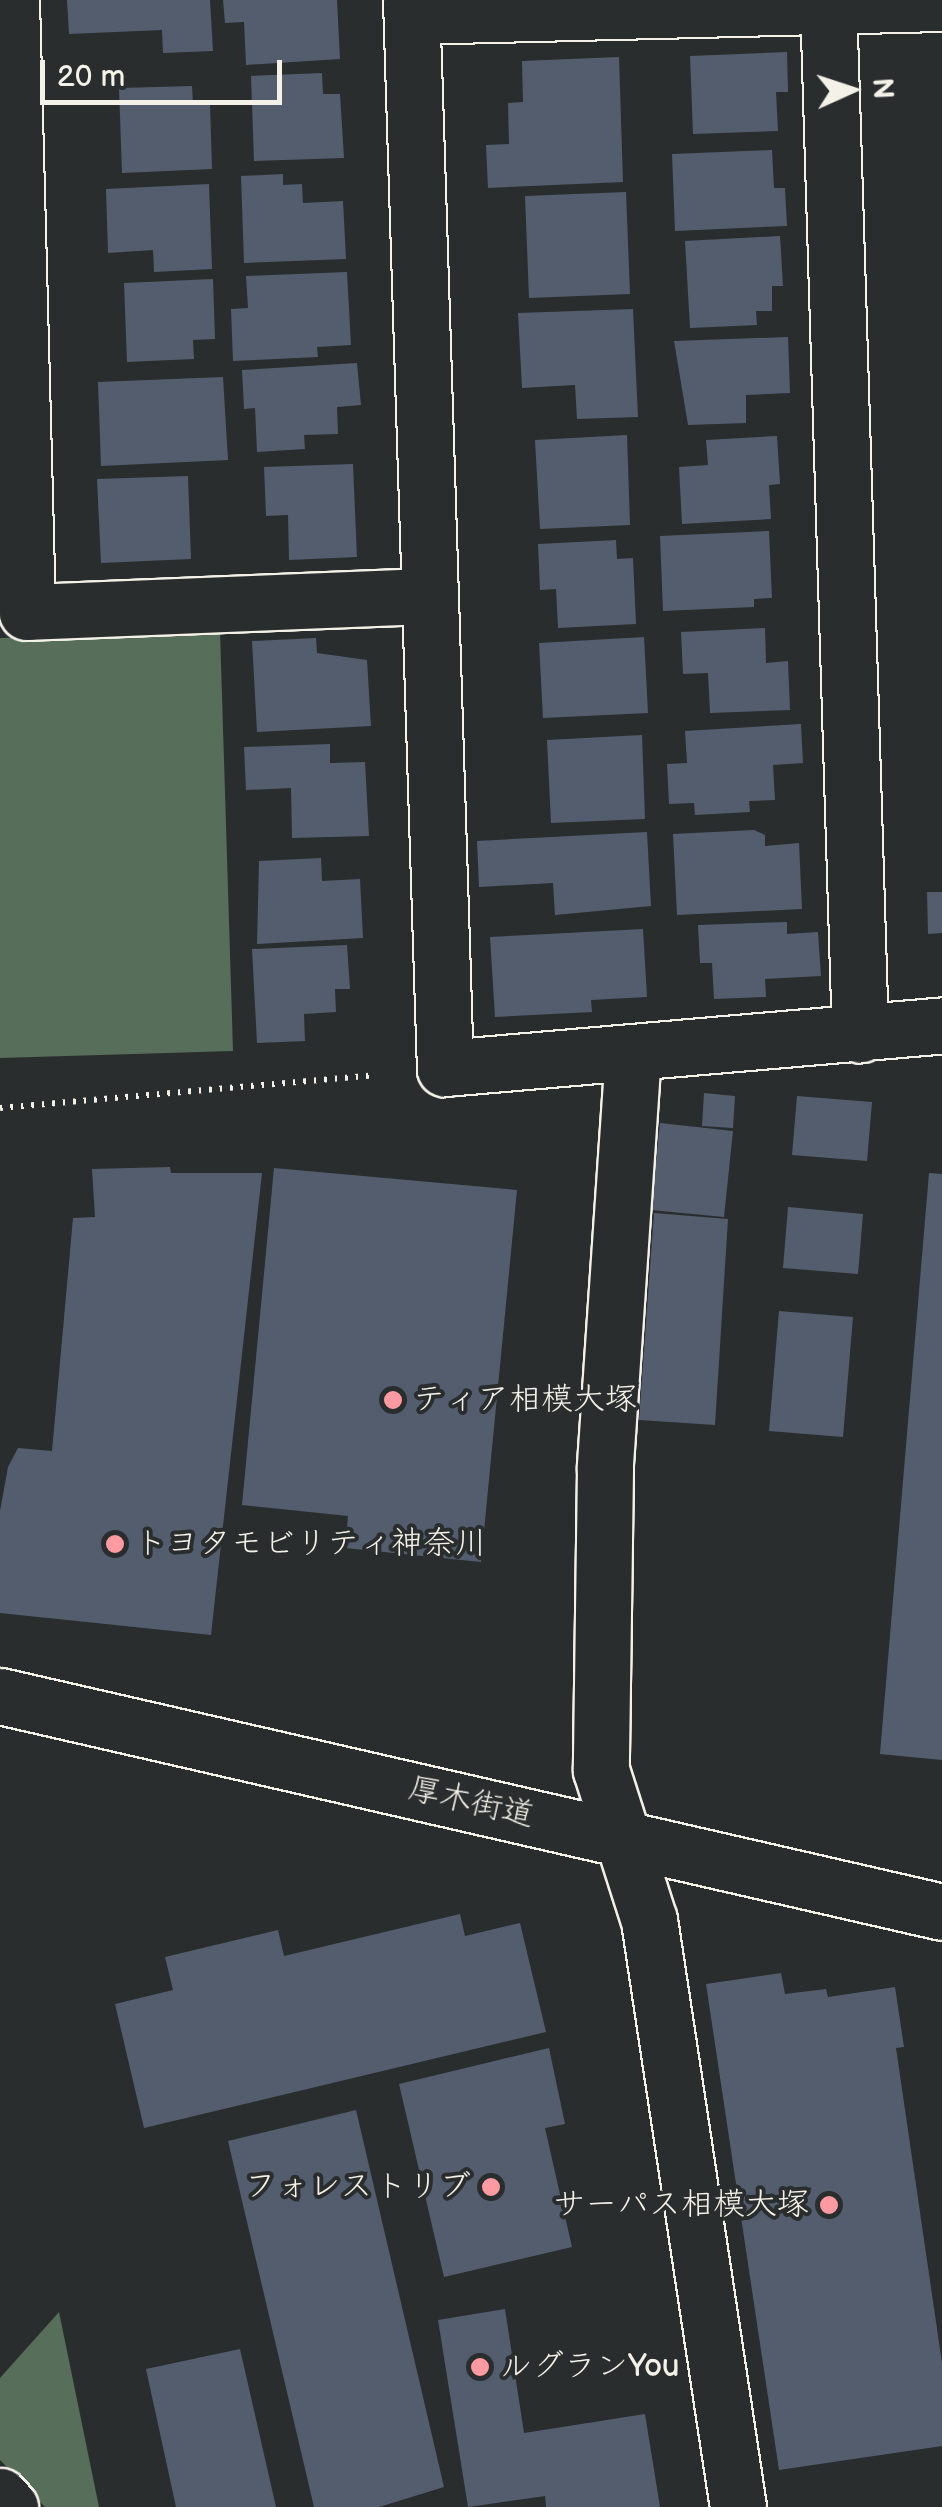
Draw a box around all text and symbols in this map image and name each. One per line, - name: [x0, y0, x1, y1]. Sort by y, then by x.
- scale bar: [45, 40, 288, 102]
- north arrow: [802, 40, 902, 140]
- text: 20 m: [57, 59, 125, 95]
- text: N: [865, 77, 899, 100]
- place label: ティア相模大塚: [413, 1381, 637, 1419]
- marker: ティア相模大塚: [382, 1389, 404, 1411]
- place label: トヨタモビリティ神奈川: [135, 1525, 487, 1563]
- marker: トヨタモビリティ神奈川: [104, 1533, 126, 1555]
- street label: 厚木街道: [404, 1770, 538, 1836]
- place label: フォレストリブ: [247, 2168, 471, 2206]
- marker: フォレストリブ: [480, 2176, 502, 2198]
- place label: サーパス相模大塚: [553, 2186, 809, 2224]
- marker: サーパス相模大塚: [818, 2194, 840, 2216]
- place label: ルグランYou: [500, 2348, 680, 2386]
- marker: ルグランYou: [469, 2356, 491, 2378]

